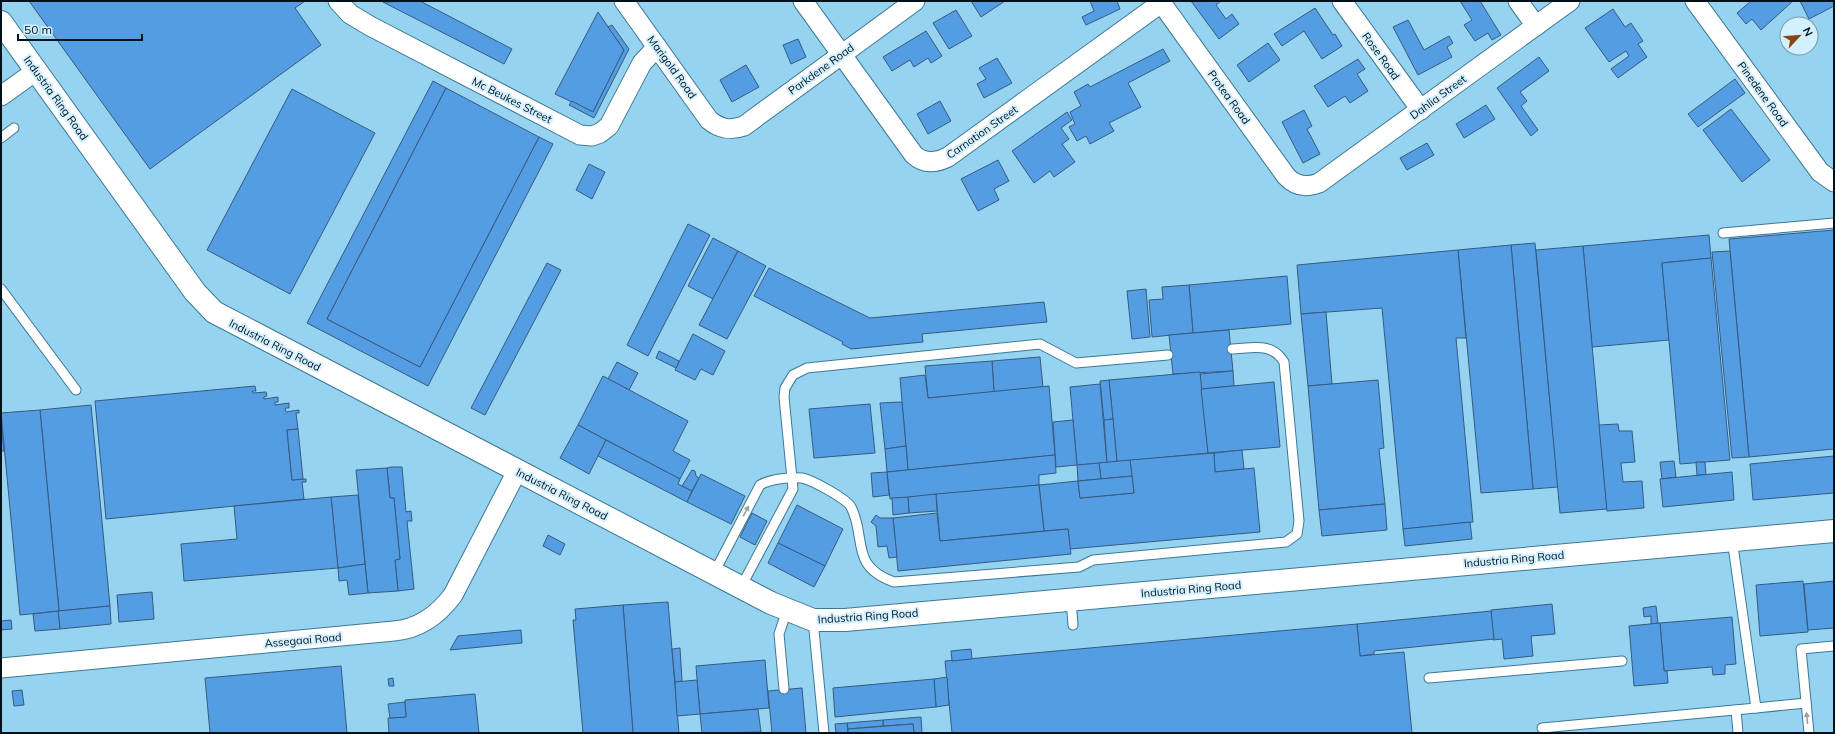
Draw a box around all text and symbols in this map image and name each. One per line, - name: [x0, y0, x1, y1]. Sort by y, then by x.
- scale bar: [18, 16, 142, 42]
- north arrow: [1779, 16, 1819, 56]
- text: 50 m: [24, 22, 52, 37]
- text: N: [1800, 25, 1816, 38]
- street label: Rose Road: [1359, 30, 1403, 82]
- street label: Marigold Road: [644, 33, 700, 101]
- street label: Parkdene Road: [785, 40, 857, 98]
- street label: Industria Ring Road: [21, 53, 91, 143]
- street label: Pinedene Road: [1735, 59, 1791, 129]
- street label: Protea Road: [1205, 67, 1253, 127]
- street label: Dahlia Street: [1407, 72, 1469, 122]
- street label: Mc Beukes Street: [470, 74, 554, 126]
- street label: Carnation Street: [944, 102, 1020, 162]
- street label: Industria Ring Road: [227, 316, 323, 374]
- street label: Industria Ring Road: [514, 465, 610, 523]
- one-way arrow: [743, 505, 750, 517]
- street label: Industria Ring Road: [1463, 548, 1565, 570]
- street label: Industria Ring Road: [1140, 578, 1242, 600]
- street label: Industria Ring Road: [817, 606, 919, 626]
- street label: Assegaai Road: [264, 630, 342, 650]
- one-way arrow: [1804, 712, 1811, 724]

